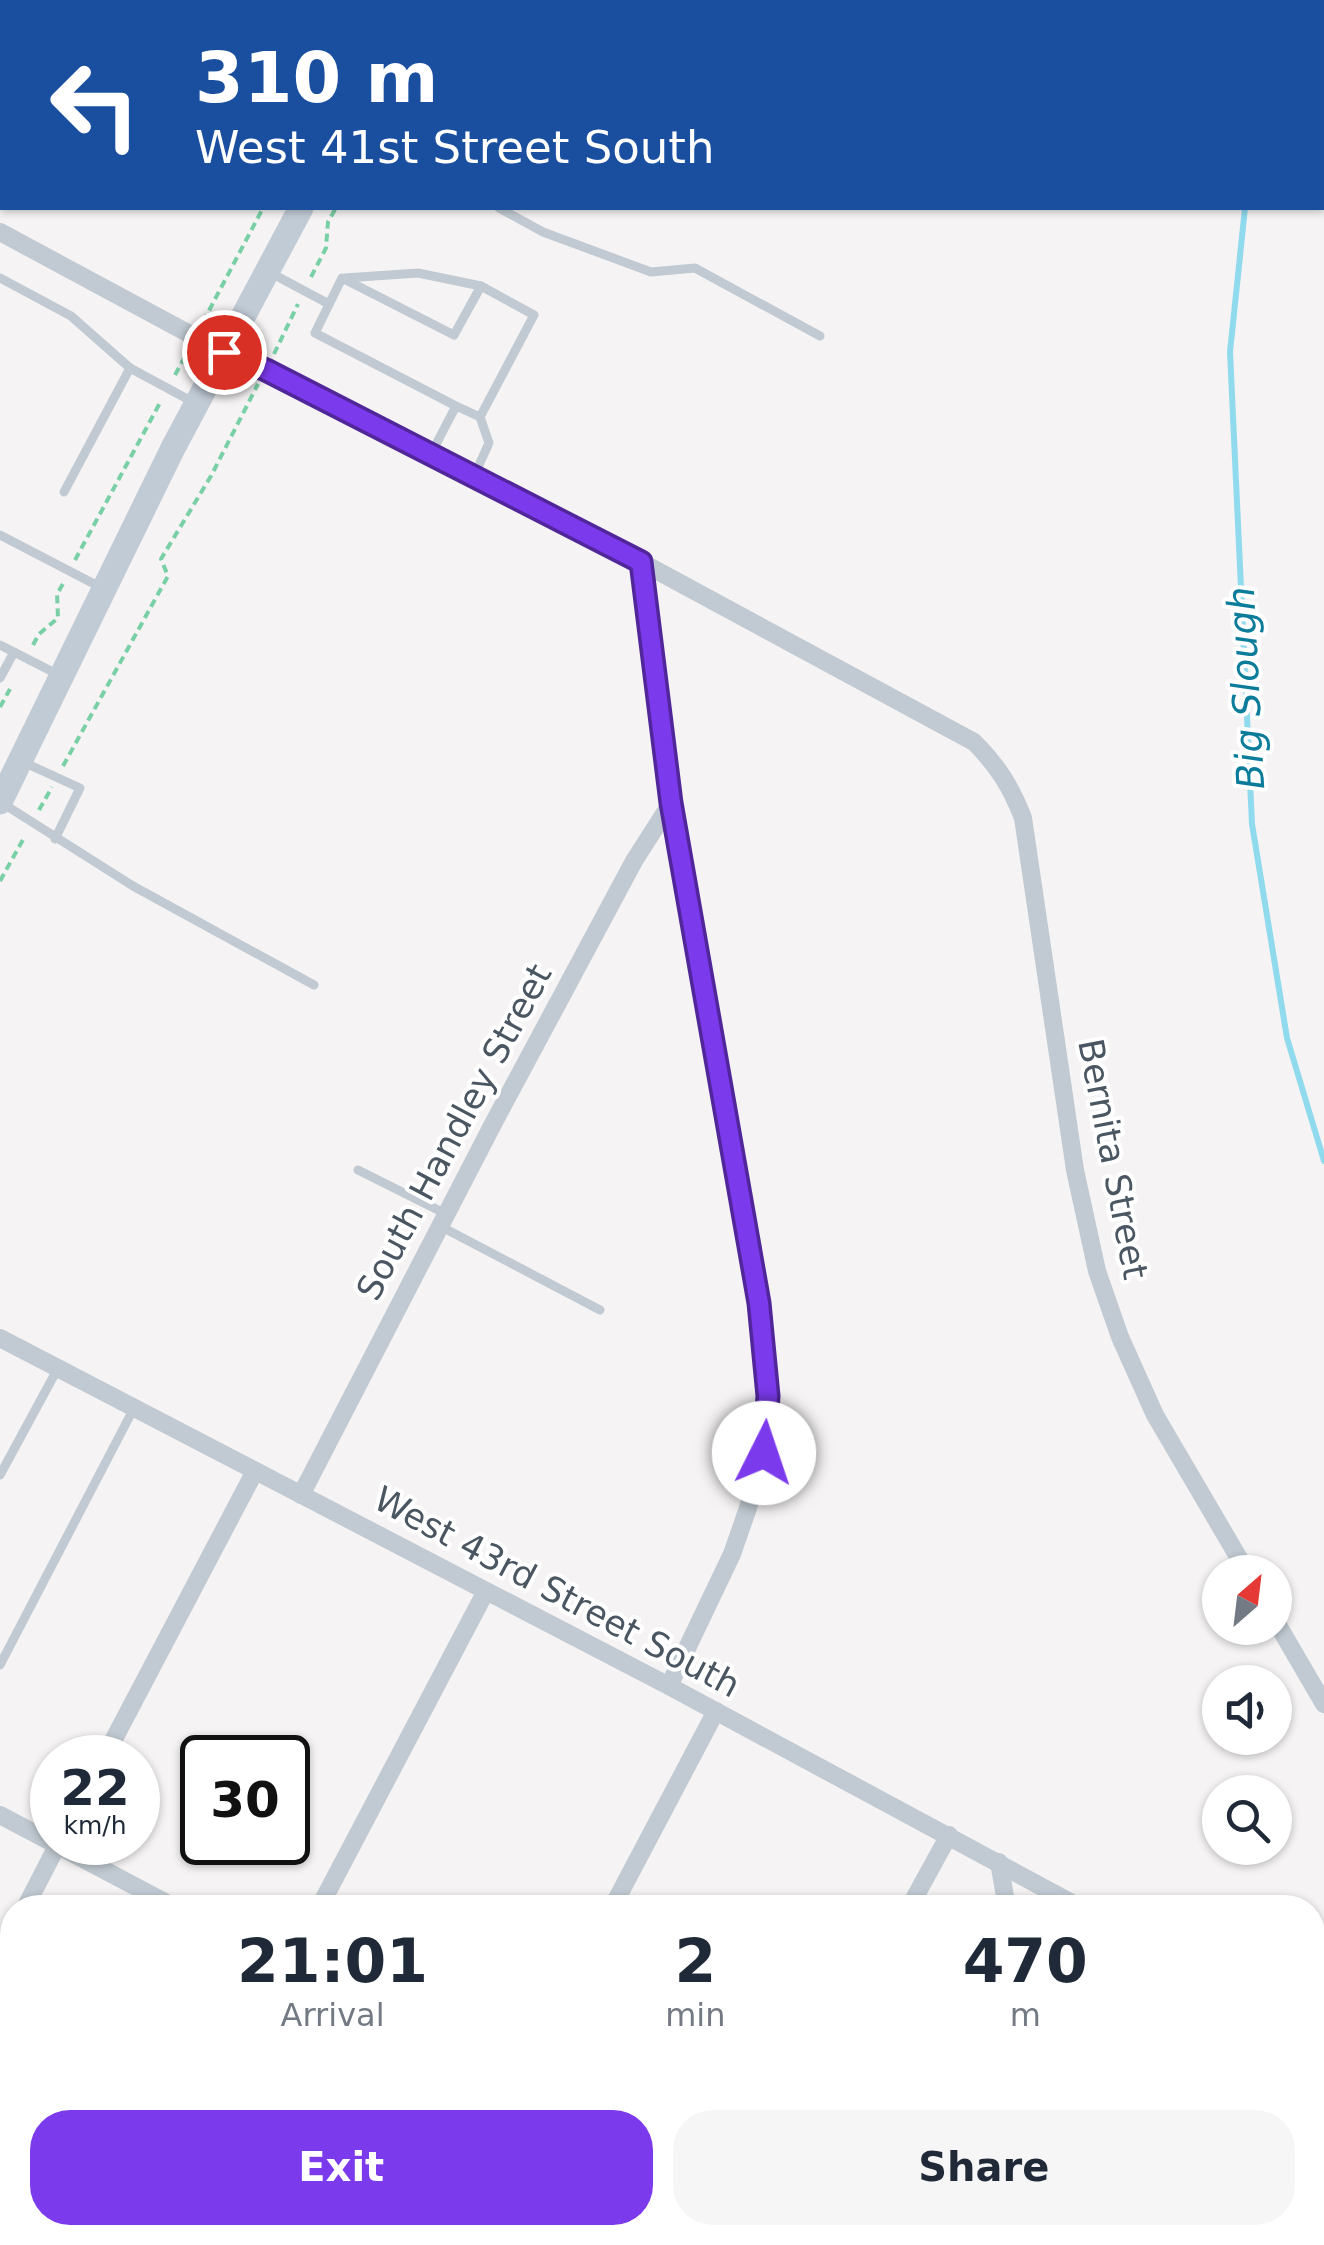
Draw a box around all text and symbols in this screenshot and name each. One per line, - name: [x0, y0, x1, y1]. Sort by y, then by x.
- text: 310 m: [195, 37, 438, 119]
- icon: left: [30, 40, 160, 170]
- text: West 41st Street South: [195, 121, 714, 174]
- pin: [182, 310, 267, 395]
- icon: arrive: [197, 325, 252, 380]
- water label: Big Slough: [1219, 585, 1273, 791]
- street label: South Handley Street: [348, 957, 560, 1307]
- street label: Bernita Street: [1070, 1035, 1156, 1283]
- position arrow: [712, 1401, 816, 1505]
- street label: West 43rd Street South: [367, 1479, 747, 1705]
- north arrow: [1202, 1555, 1292, 1645]
- map controls: [1202, 1555, 1292, 1865]
- button: sound: [1202, 1665, 1292, 1755]
- speed limit sign: 30: [180, 1735, 310, 1865]
- text: 22: [60, 1759, 130, 1817]
- button: search: [1202, 1775, 1292, 1865]
- text: km/h: [63, 1811, 127, 1840]
- text: 21:01: [237, 1926, 428, 1996]
- text: 2: [674, 1926, 716, 1996]
- text: 470: [963, 1926, 1088, 1996]
- text: Arrival: [281, 1996, 385, 2034]
- text: min: [665, 1996, 726, 2034]
- text: m: [1010, 1996, 1041, 2034]
- button: Exit: [30, 2110, 653, 2225]
- button: Share: [673, 2110, 1295, 2225]

